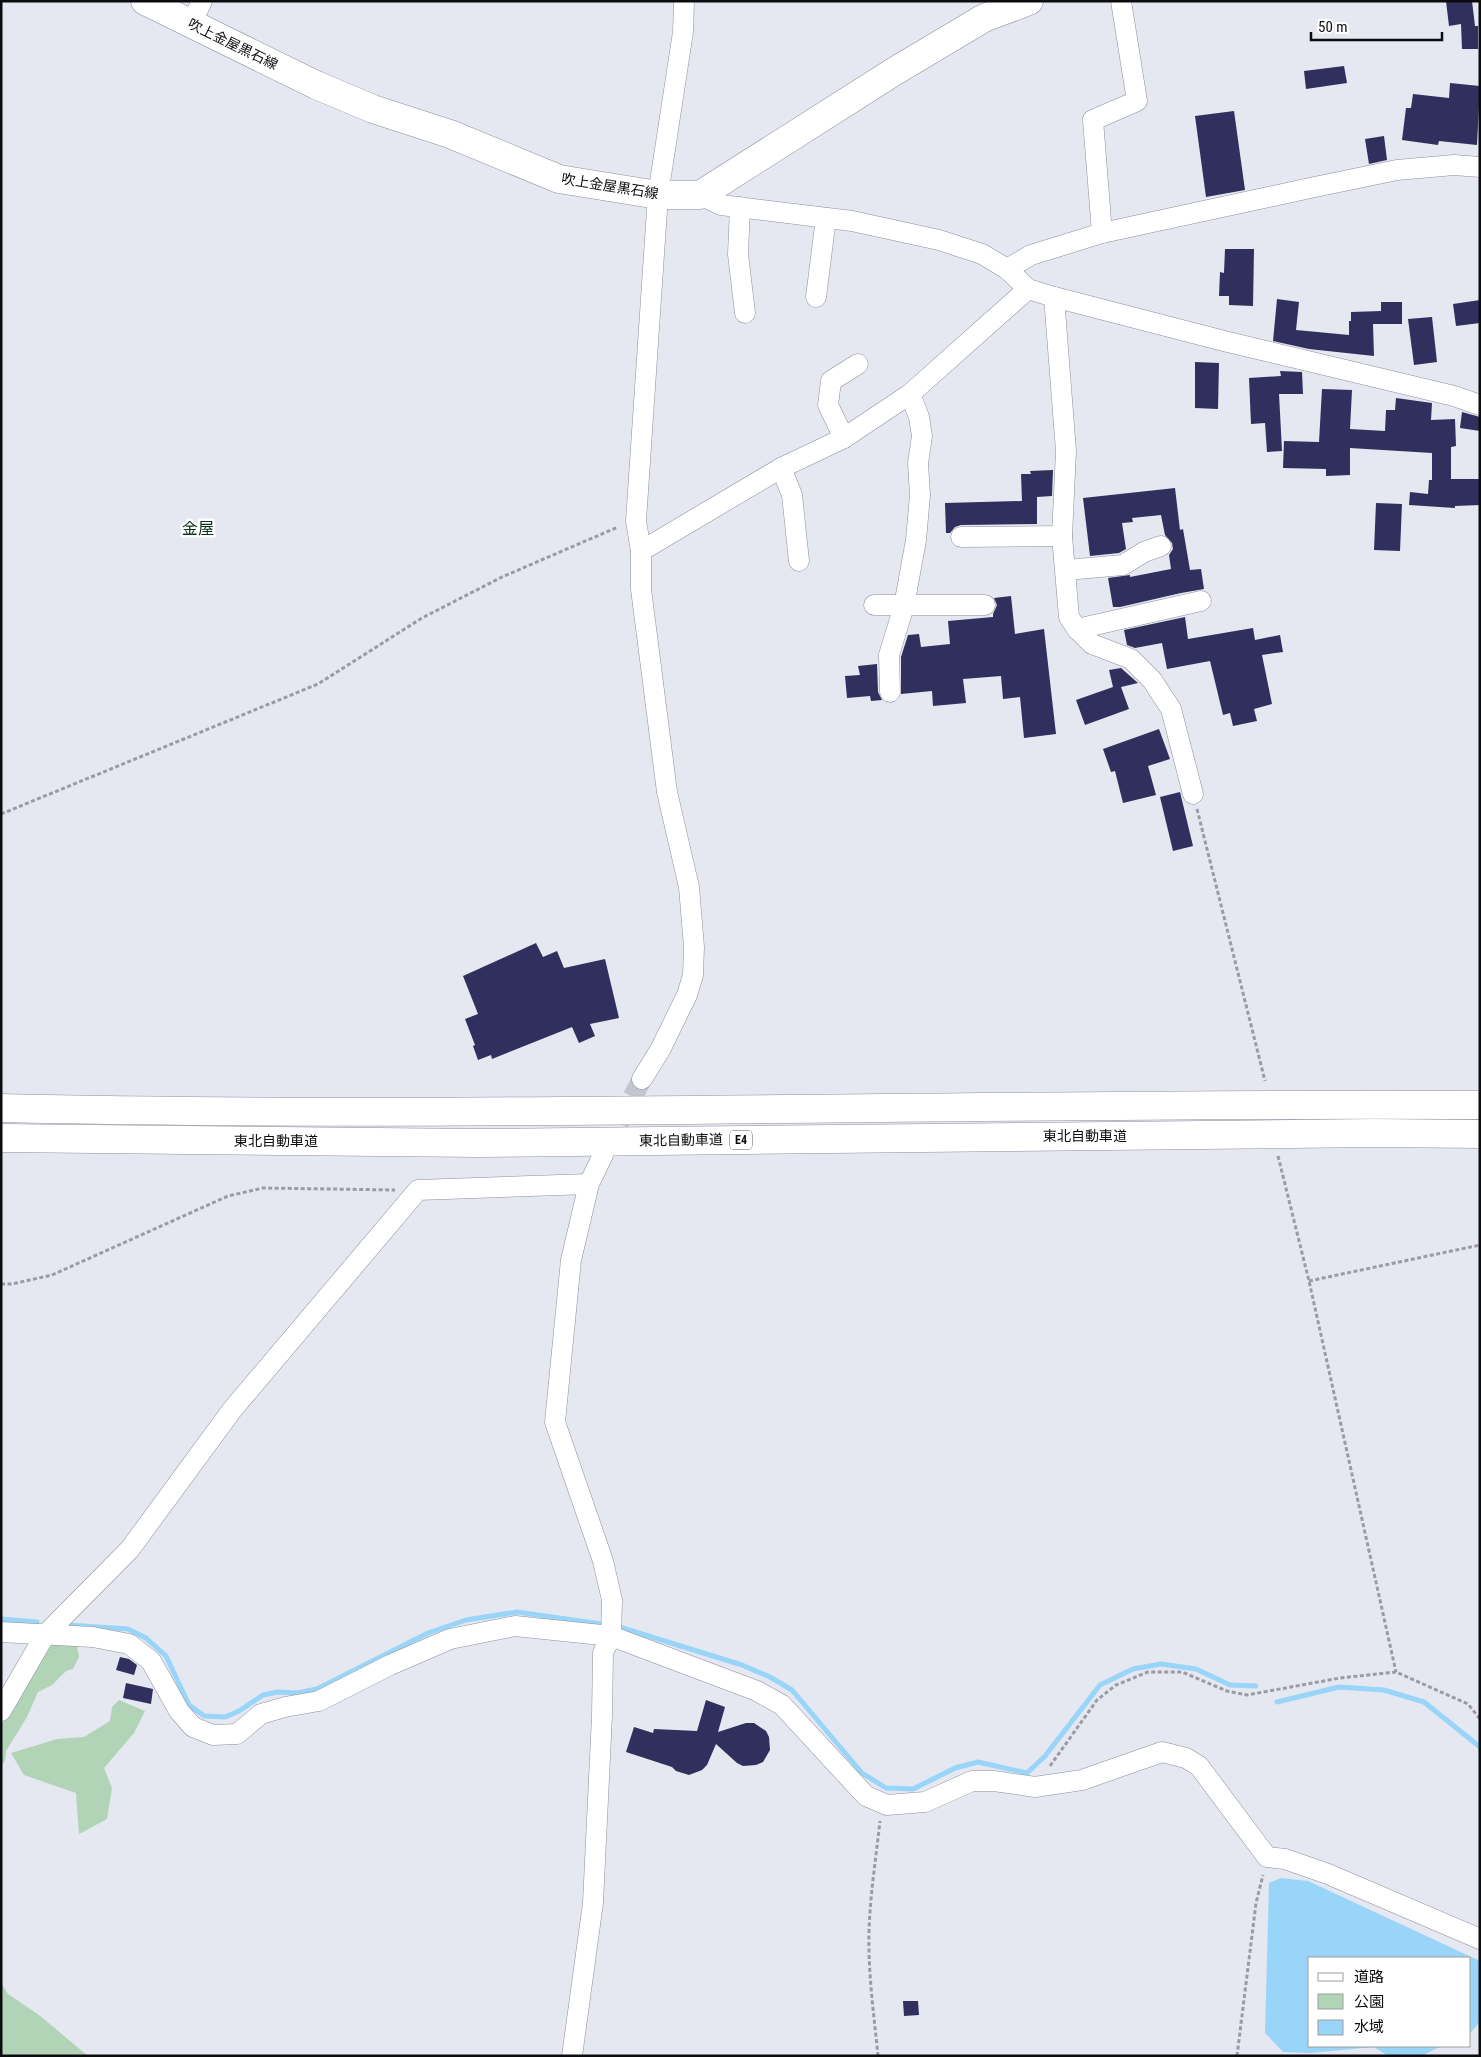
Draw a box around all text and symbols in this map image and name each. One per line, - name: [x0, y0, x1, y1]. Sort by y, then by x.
- scale bar: [1311, 10, 1442, 42]
- street label: 吹上金屋黒石線: [185, 15, 281, 73]
- text: 50 m: [1318, 18, 1348, 36]
- street label: 吹上金屋黒石線: [560, 170, 660, 202]
- district label: 金屋: [182, 519, 214, 538]
- street label: 東北自動車道: [1043, 1128, 1127, 1144]
- road number: E4: [730, 1130, 752, 1150]
- street label: 東北自動車道: [639, 1131, 723, 1149]
- street label: 東北自動車道: [234, 1133, 318, 1149]
- legend: [1308, 1957, 1471, 2047]
- text: 道路: [1354, 1968, 1384, 1986]
- text: 公園: [1354, 1993, 1384, 2011]
- text: 水域: [1354, 2018, 1384, 2036]

